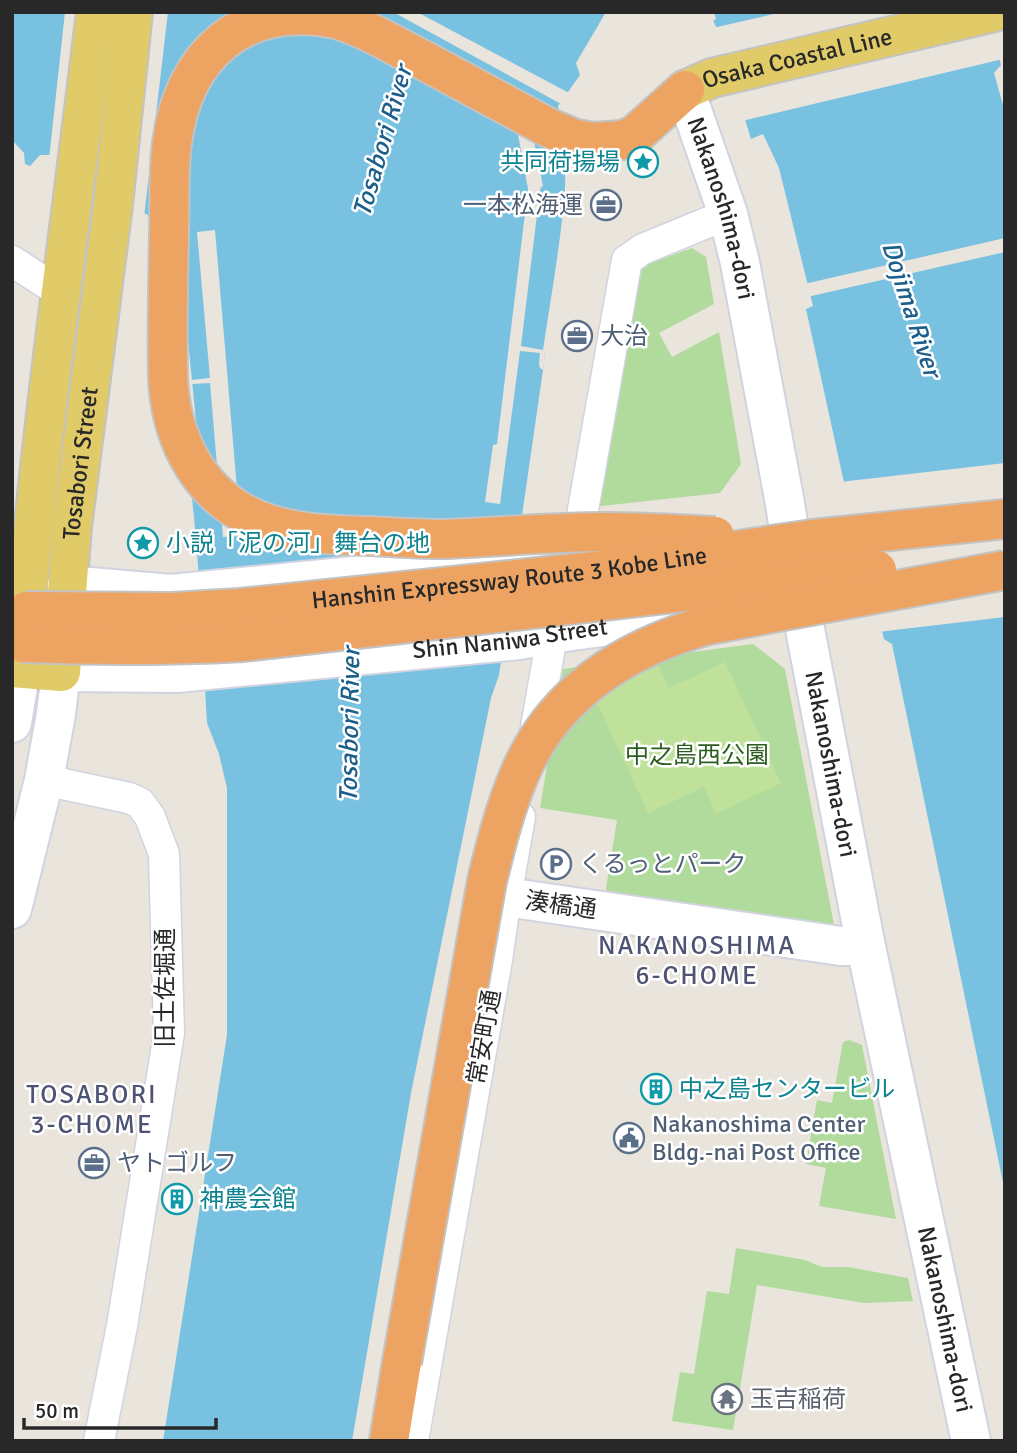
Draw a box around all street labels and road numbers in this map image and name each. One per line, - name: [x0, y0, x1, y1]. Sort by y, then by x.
- street label: Osaka Coastal Line: [697, 21, 895, 96]
- street label: Nakanoshima-dori: [680, 113, 762, 302]
- street label: Tosabori Street: [56, 385, 105, 541]
- street label: Hanshin Expressway Route 3 Kobe Line: [310, 540, 709, 615]
- street label: Shin Naniwa Street: [411, 611, 609, 665]
- street label: Nakanoshima-dori: [798, 668, 863, 860]
- street label: 湊橋通: [523, 885, 599, 925]
- street label: 旧土佐堀通: [150, 928, 180, 1048]
- street label: 常安町通: [461, 987, 507, 1087]
- street label: Nakanoshima-dori: [911, 1224, 979, 1415]

